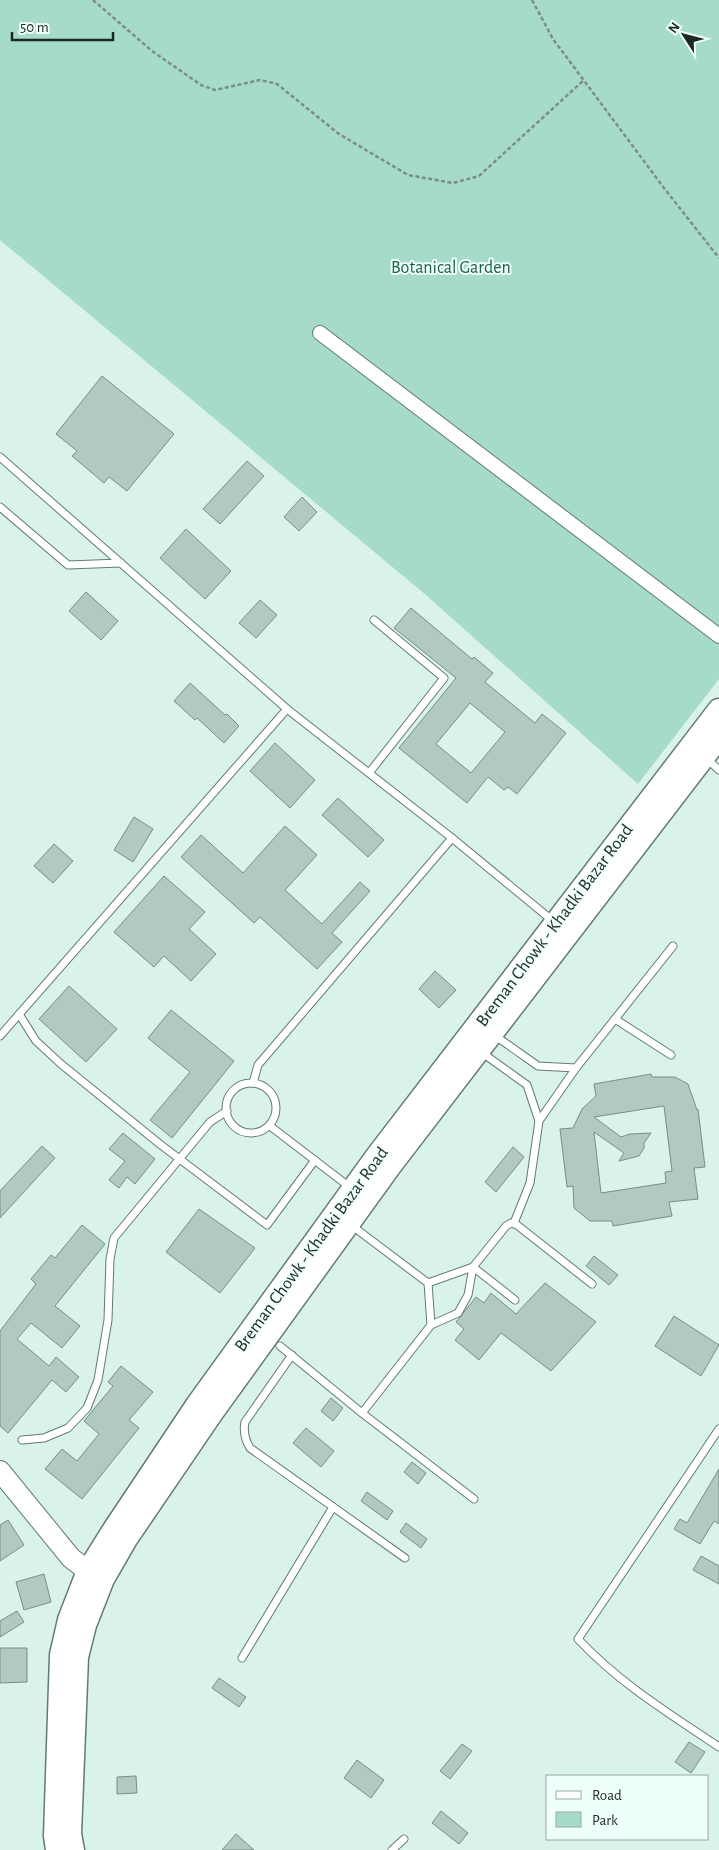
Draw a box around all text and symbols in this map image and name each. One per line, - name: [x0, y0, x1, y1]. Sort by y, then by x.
- scale bar: [12, 10, 114, 42]
- north arrow: [659, 10, 709, 60]
- text: 50 m: [20, 20, 49, 35]
- text: N: [666, 20, 683, 36]
- park label: Botanical Garden: [391, 259, 511, 277]
- street label: Breman Chowk - Khadki Bazar Road: [473, 821, 637, 1030]
- street label: Breman Chowk - Khadki Bazar Road: [232, 1144, 392, 1355]
- legend: [546, 1775, 709, 1840]
- text: Road: [592, 1788, 622, 1803]
- text: Park: [592, 1813, 618, 1828]

